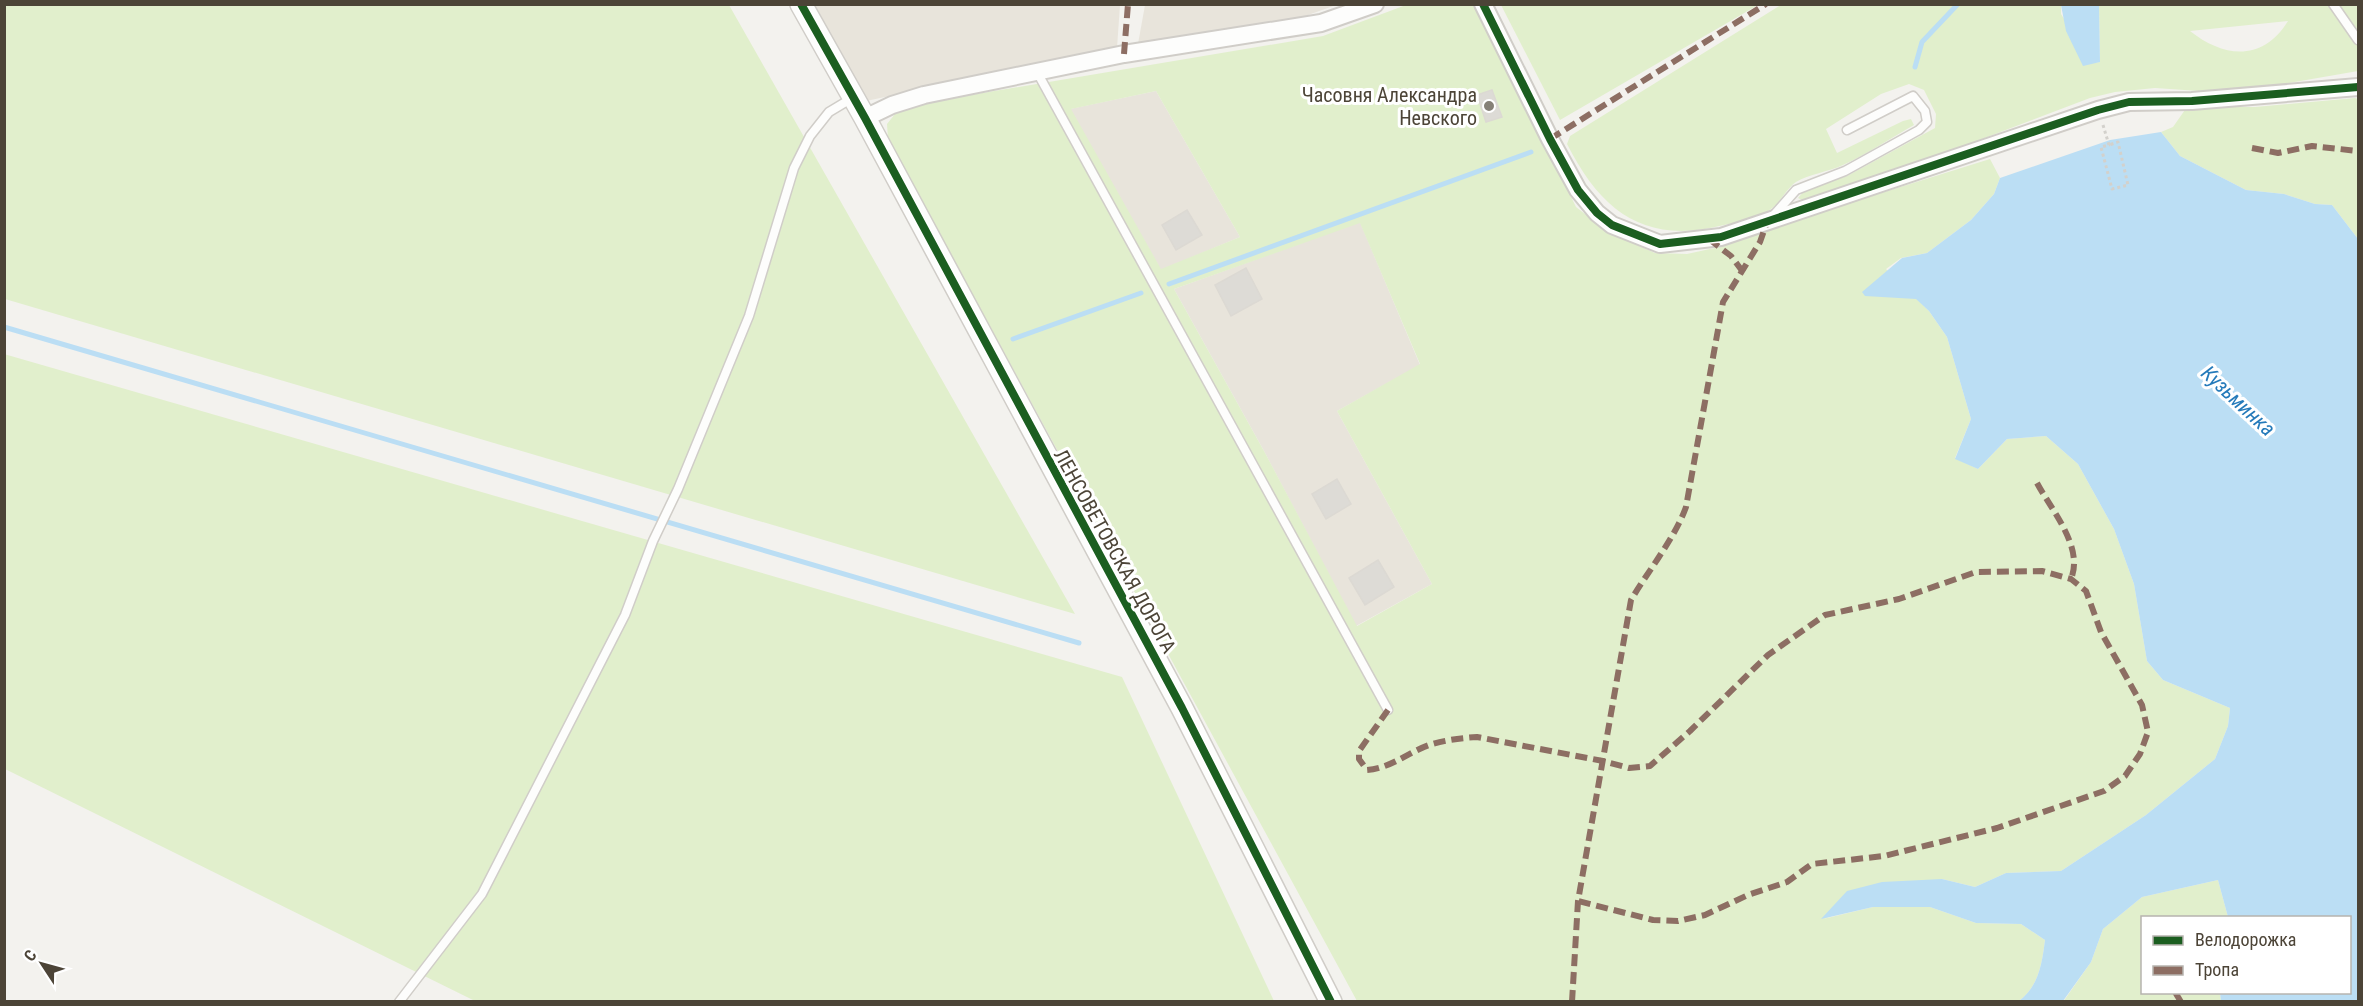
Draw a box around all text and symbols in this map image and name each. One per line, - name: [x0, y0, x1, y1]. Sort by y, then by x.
- place label: Часовня Александра Невского: [1302, 83, 1477, 130]
- marker: Часовня Александра Невского: [1482, 99, 1496, 113]
- water label: Кузьминка: [2196, 361, 2280, 441]
- street label: ЛЕНСОВЕТОВСКАЯ ДОРОГА: [1049, 445, 1181, 658]
- legend: [2141, 916, 2351, 994]
- text: Велодорожка: [2195, 929, 2296, 950]
- north arrow: [12, 934, 72, 994]
- text: С: [20, 946, 41, 965]
- text: Тропа: [2195, 959, 2239, 980]

